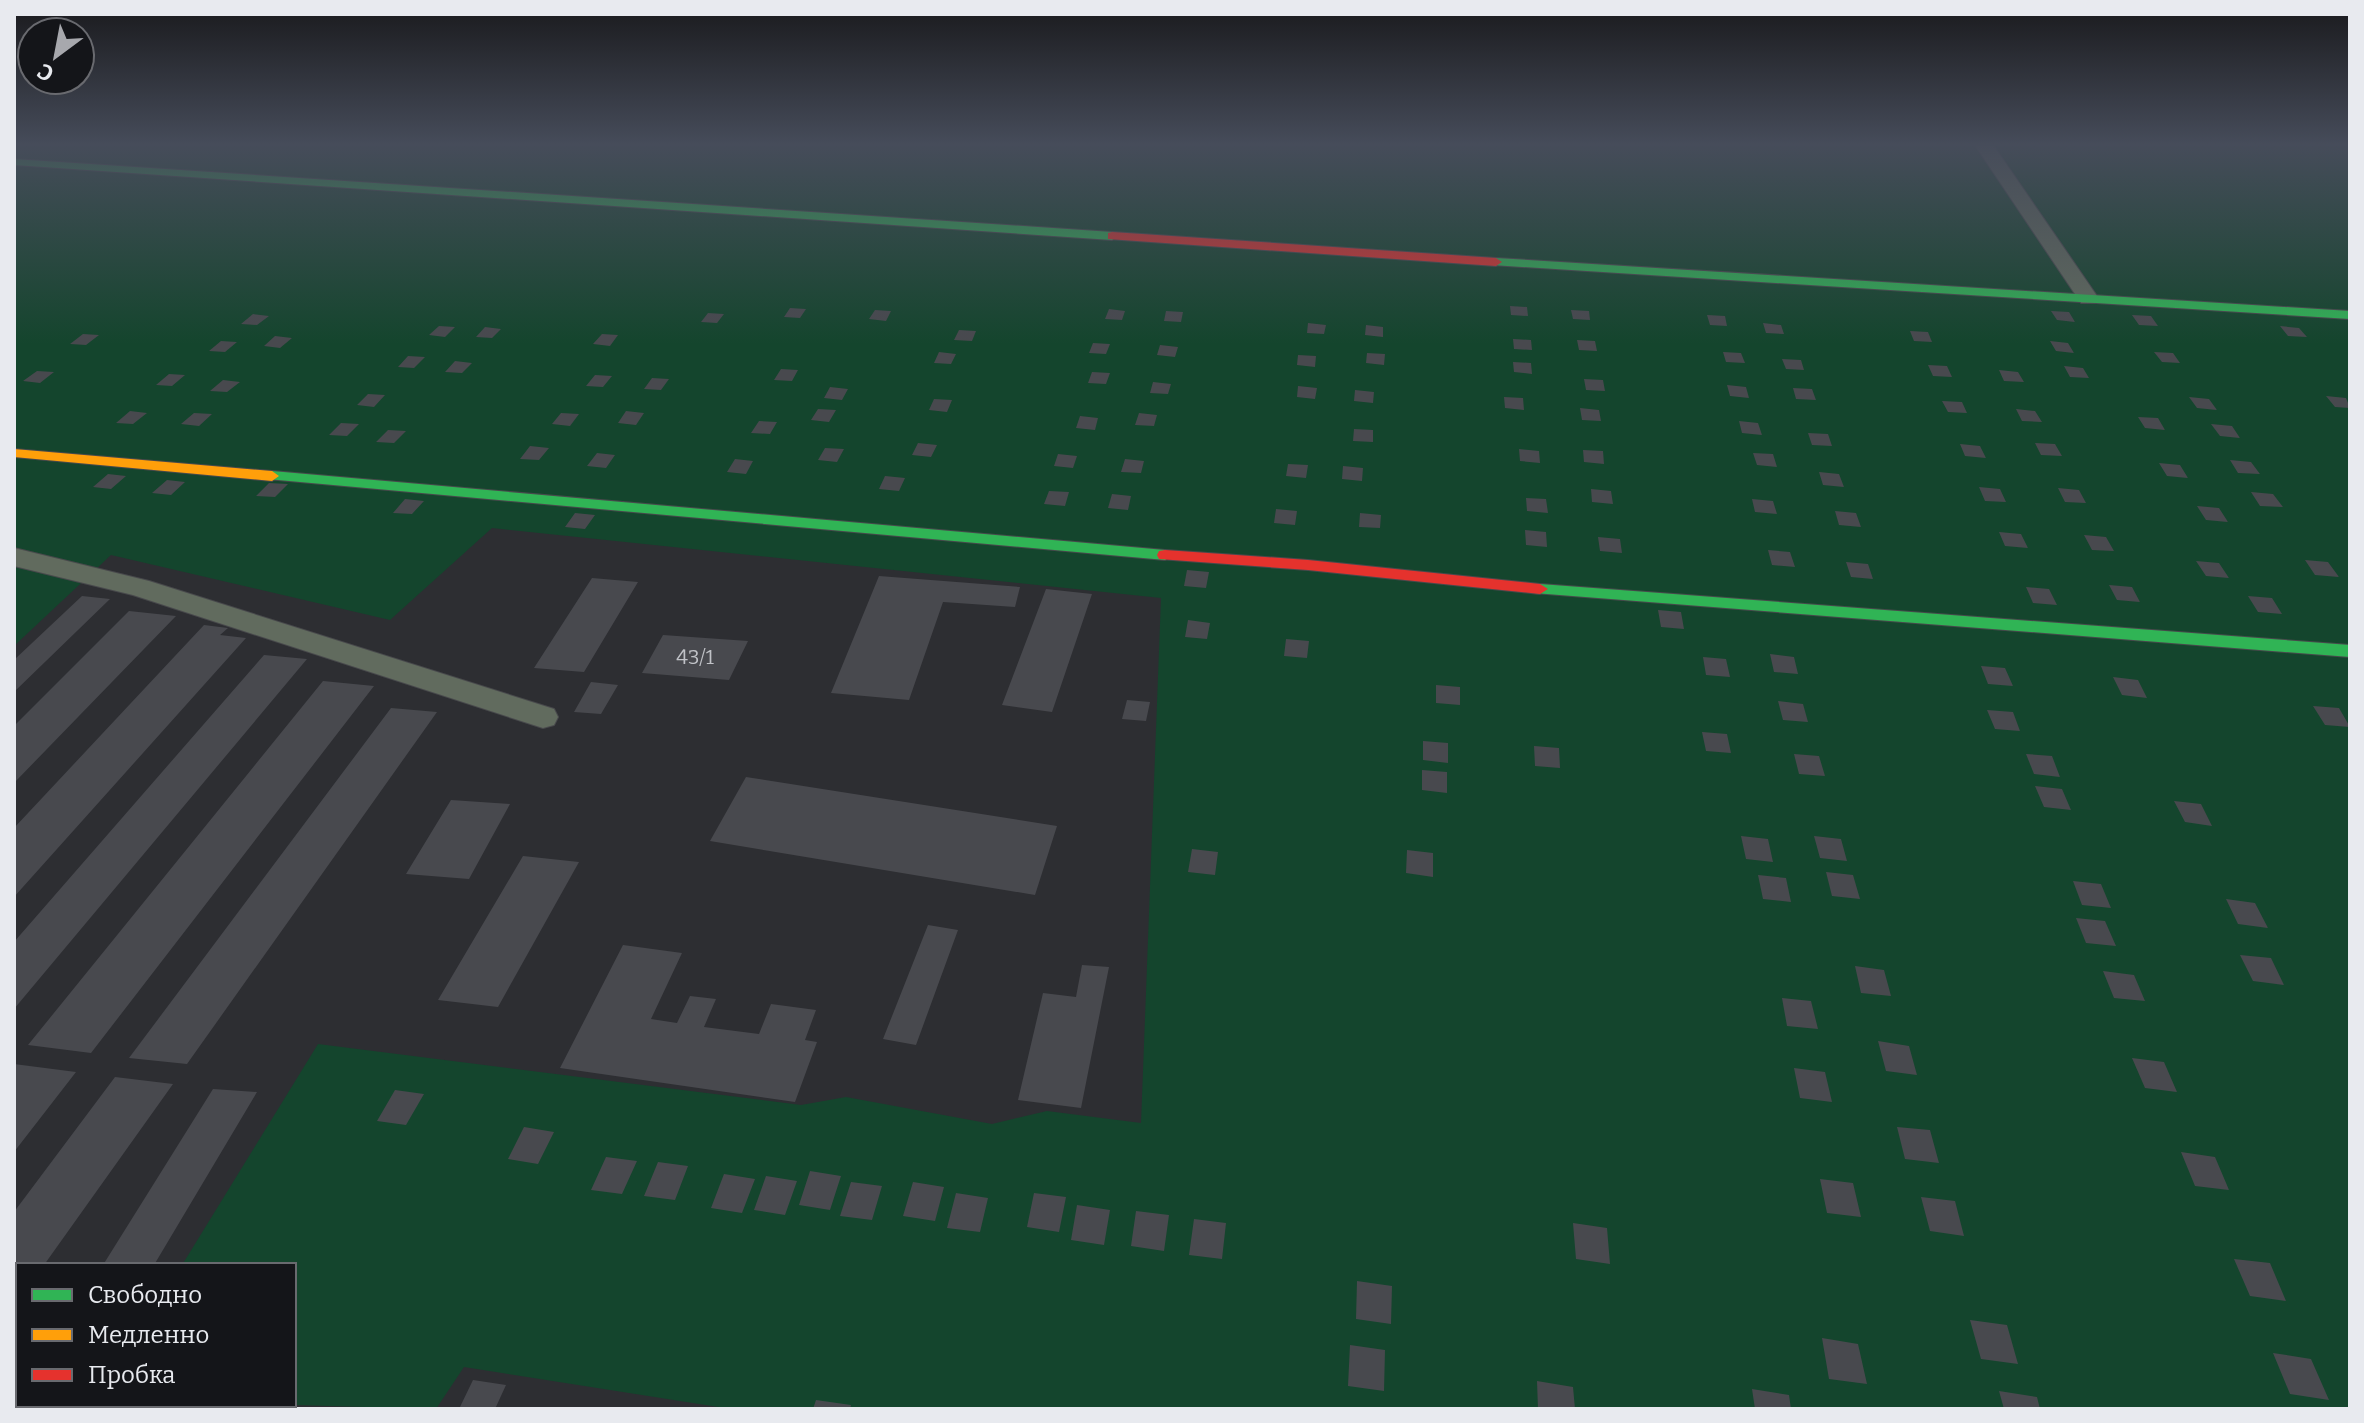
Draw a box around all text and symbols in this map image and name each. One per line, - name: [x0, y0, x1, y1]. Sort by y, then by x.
- north arrow: [16, 16, 96, 96]
- text: С: [33, 57, 59, 88]
- house number: 43/1: [676, 645, 714, 669]
- legend: [16, 1263, 296, 1407]
- text: Свободно: [88, 1281, 202, 1309]
- text: Медленно: [88, 1321, 209, 1349]
- text: Пробка: [88, 1361, 175, 1389]

